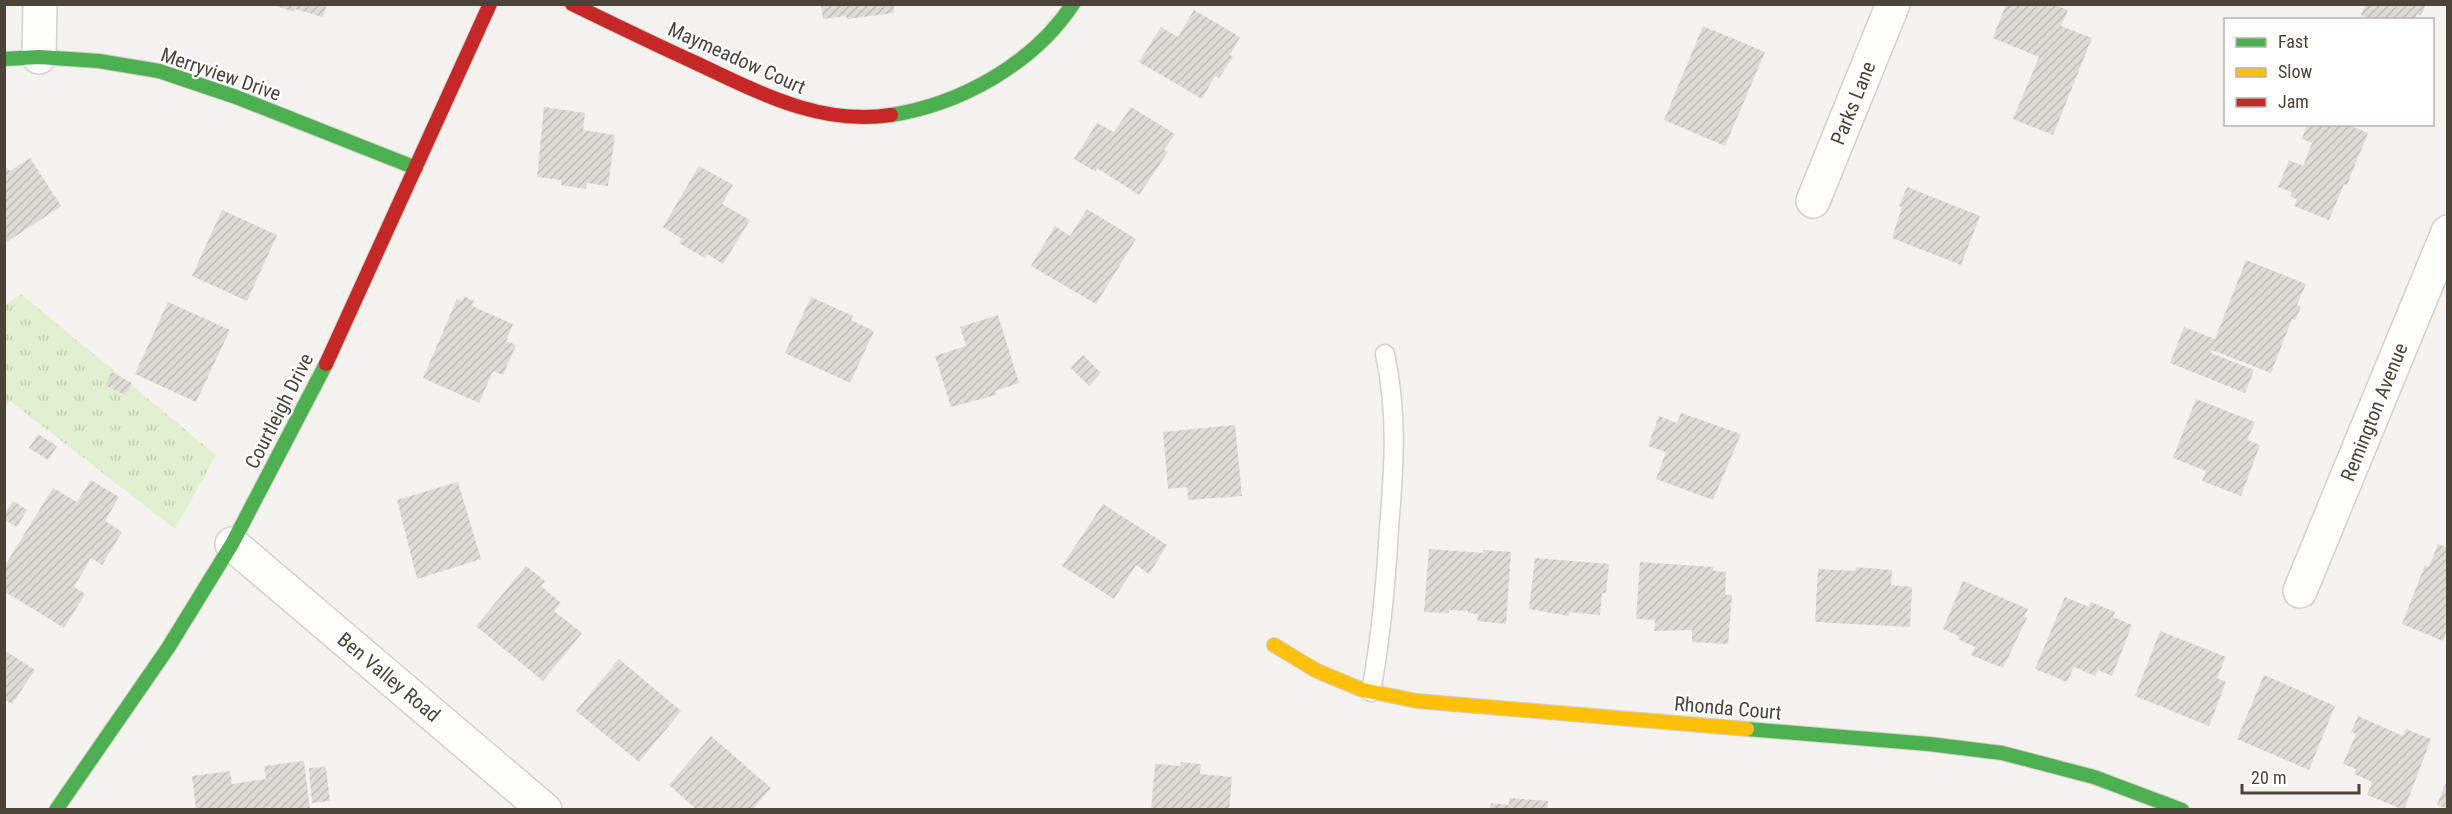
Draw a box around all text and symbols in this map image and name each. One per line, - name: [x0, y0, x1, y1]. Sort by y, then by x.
- street label: Maymeadow Court: [665, 17, 810, 99]
- legend: [2224, 18, 2434, 126]
- text: Fast: [2278, 31, 2309, 52]
- street label: Merryview Drive: [158, 42, 284, 106]
- street label: Parks Lane: [1825, 58, 1881, 148]
- text: Slow: [2278, 61, 2313, 82]
- text: Jam: [2278, 91, 2309, 112]
- street label: Remington Avenue: [2335, 339, 2413, 485]
- street label: Courtleigh Drive: [240, 349, 318, 473]
- street label: Ben Valley Road: [333, 627, 445, 727]
- street label: Rhonda Court: [1673, 691, 1783, 725]
- scale bar: [2242, 757, 2359, 795]
- text: 20 m: [2251, 767, 2286, 788]

